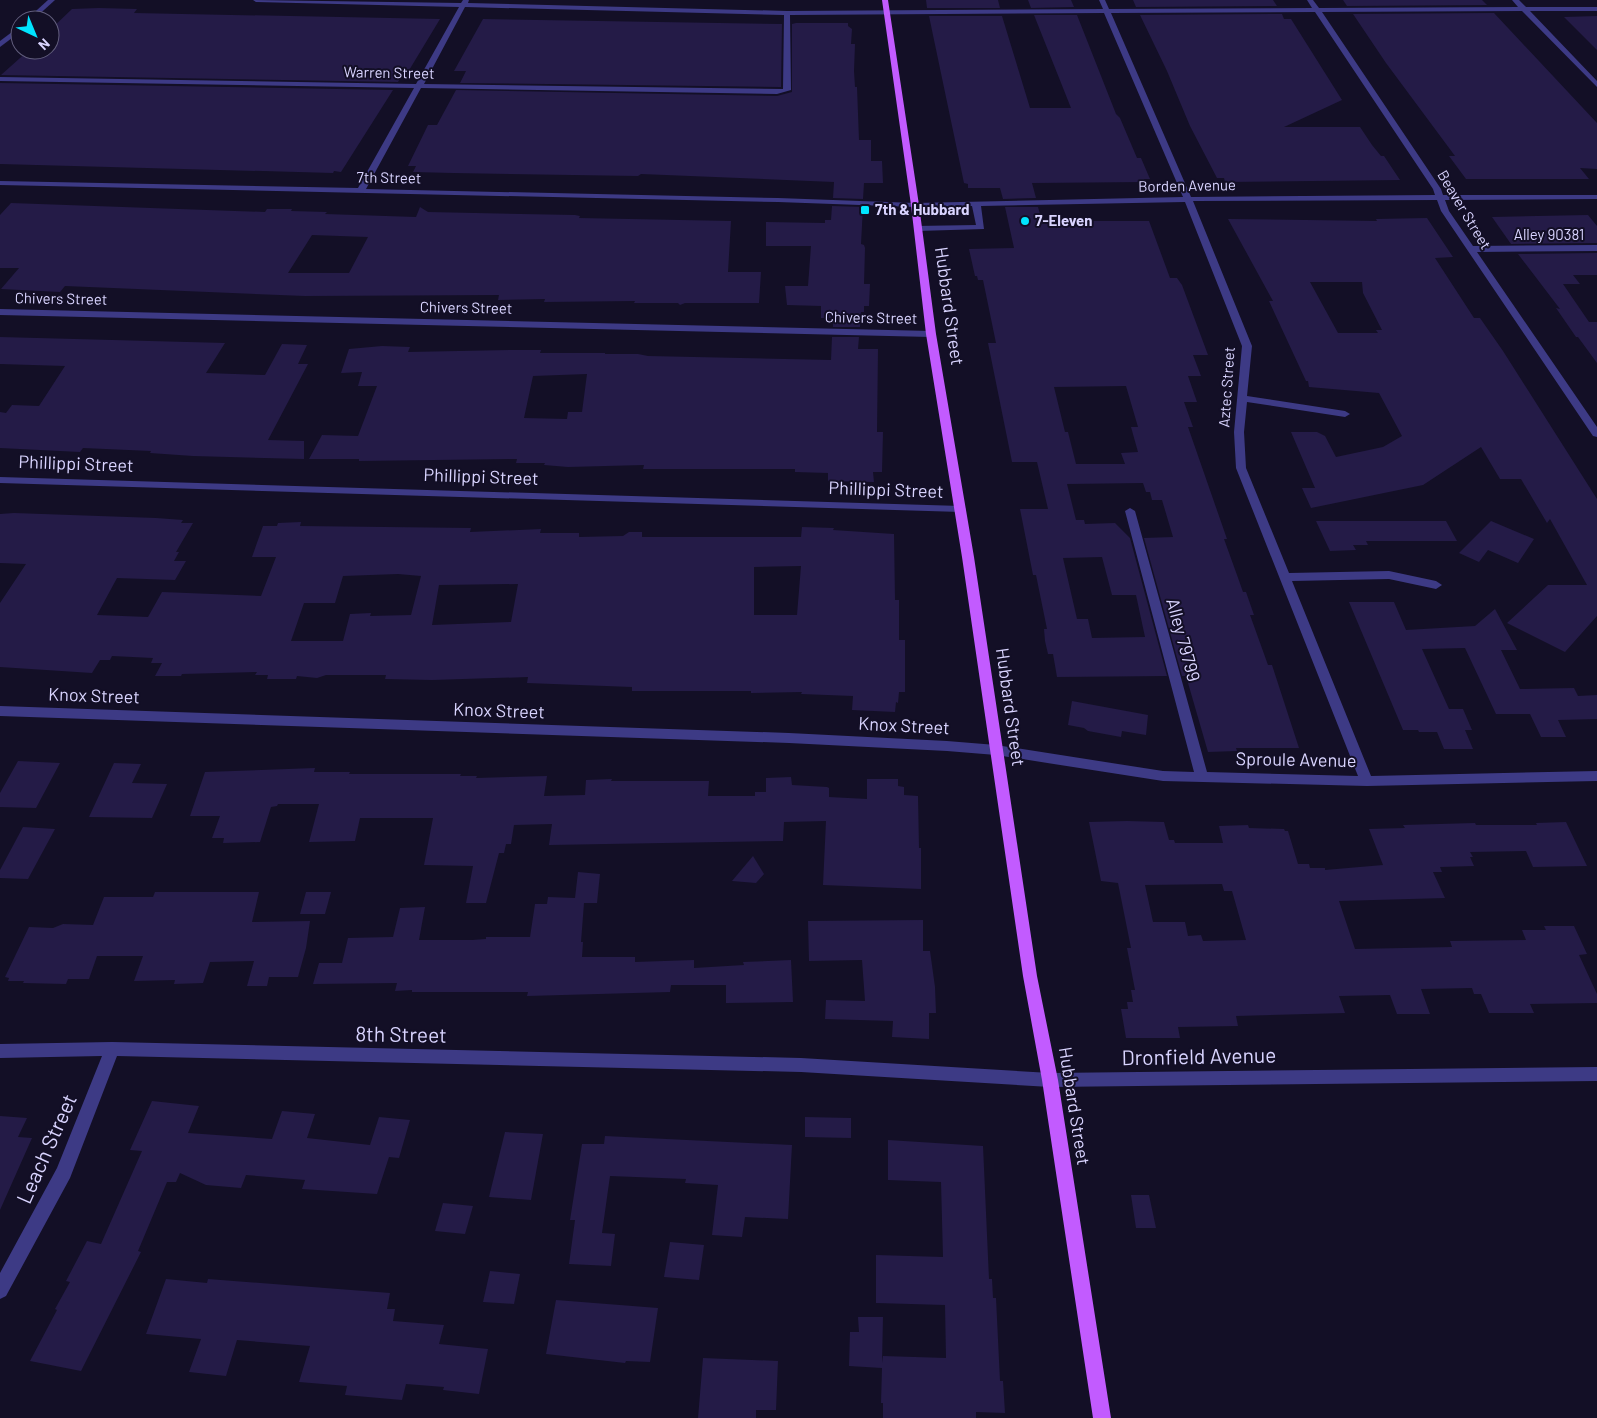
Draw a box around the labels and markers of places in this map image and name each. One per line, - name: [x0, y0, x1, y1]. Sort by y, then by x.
- place label: 7th & Hubbard: [875, 200, 969, 218]
- marker: 7th & Hubbard: [859, 204, 871, 216]
- place label: 7-Eleven: [1035, 211, 1092, 229]
- marker: 7-Eleven: [1019, 215, 1031, 227]

